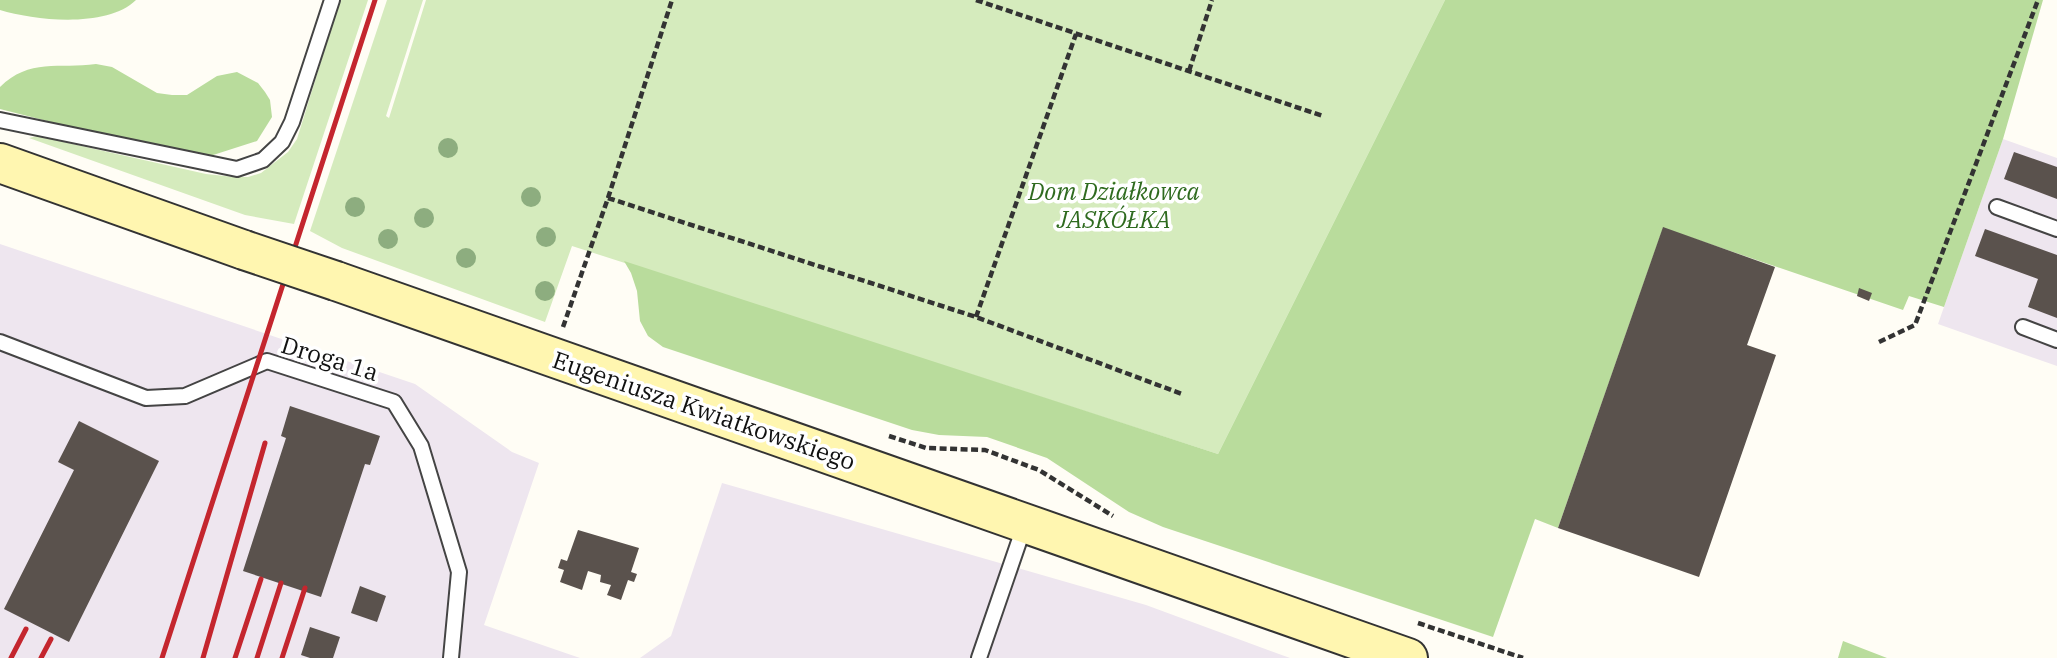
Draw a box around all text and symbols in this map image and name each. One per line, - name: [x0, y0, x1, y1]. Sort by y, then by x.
- park label: Dom Działkowca JASKÓŁKA: [1027, 175, 1200, 235]
- street label: Droga 1a: [277, 328, 383, 388]
- street label: Eugeniusza Kwiatkowskiego: [548, 343, 860, 477]

